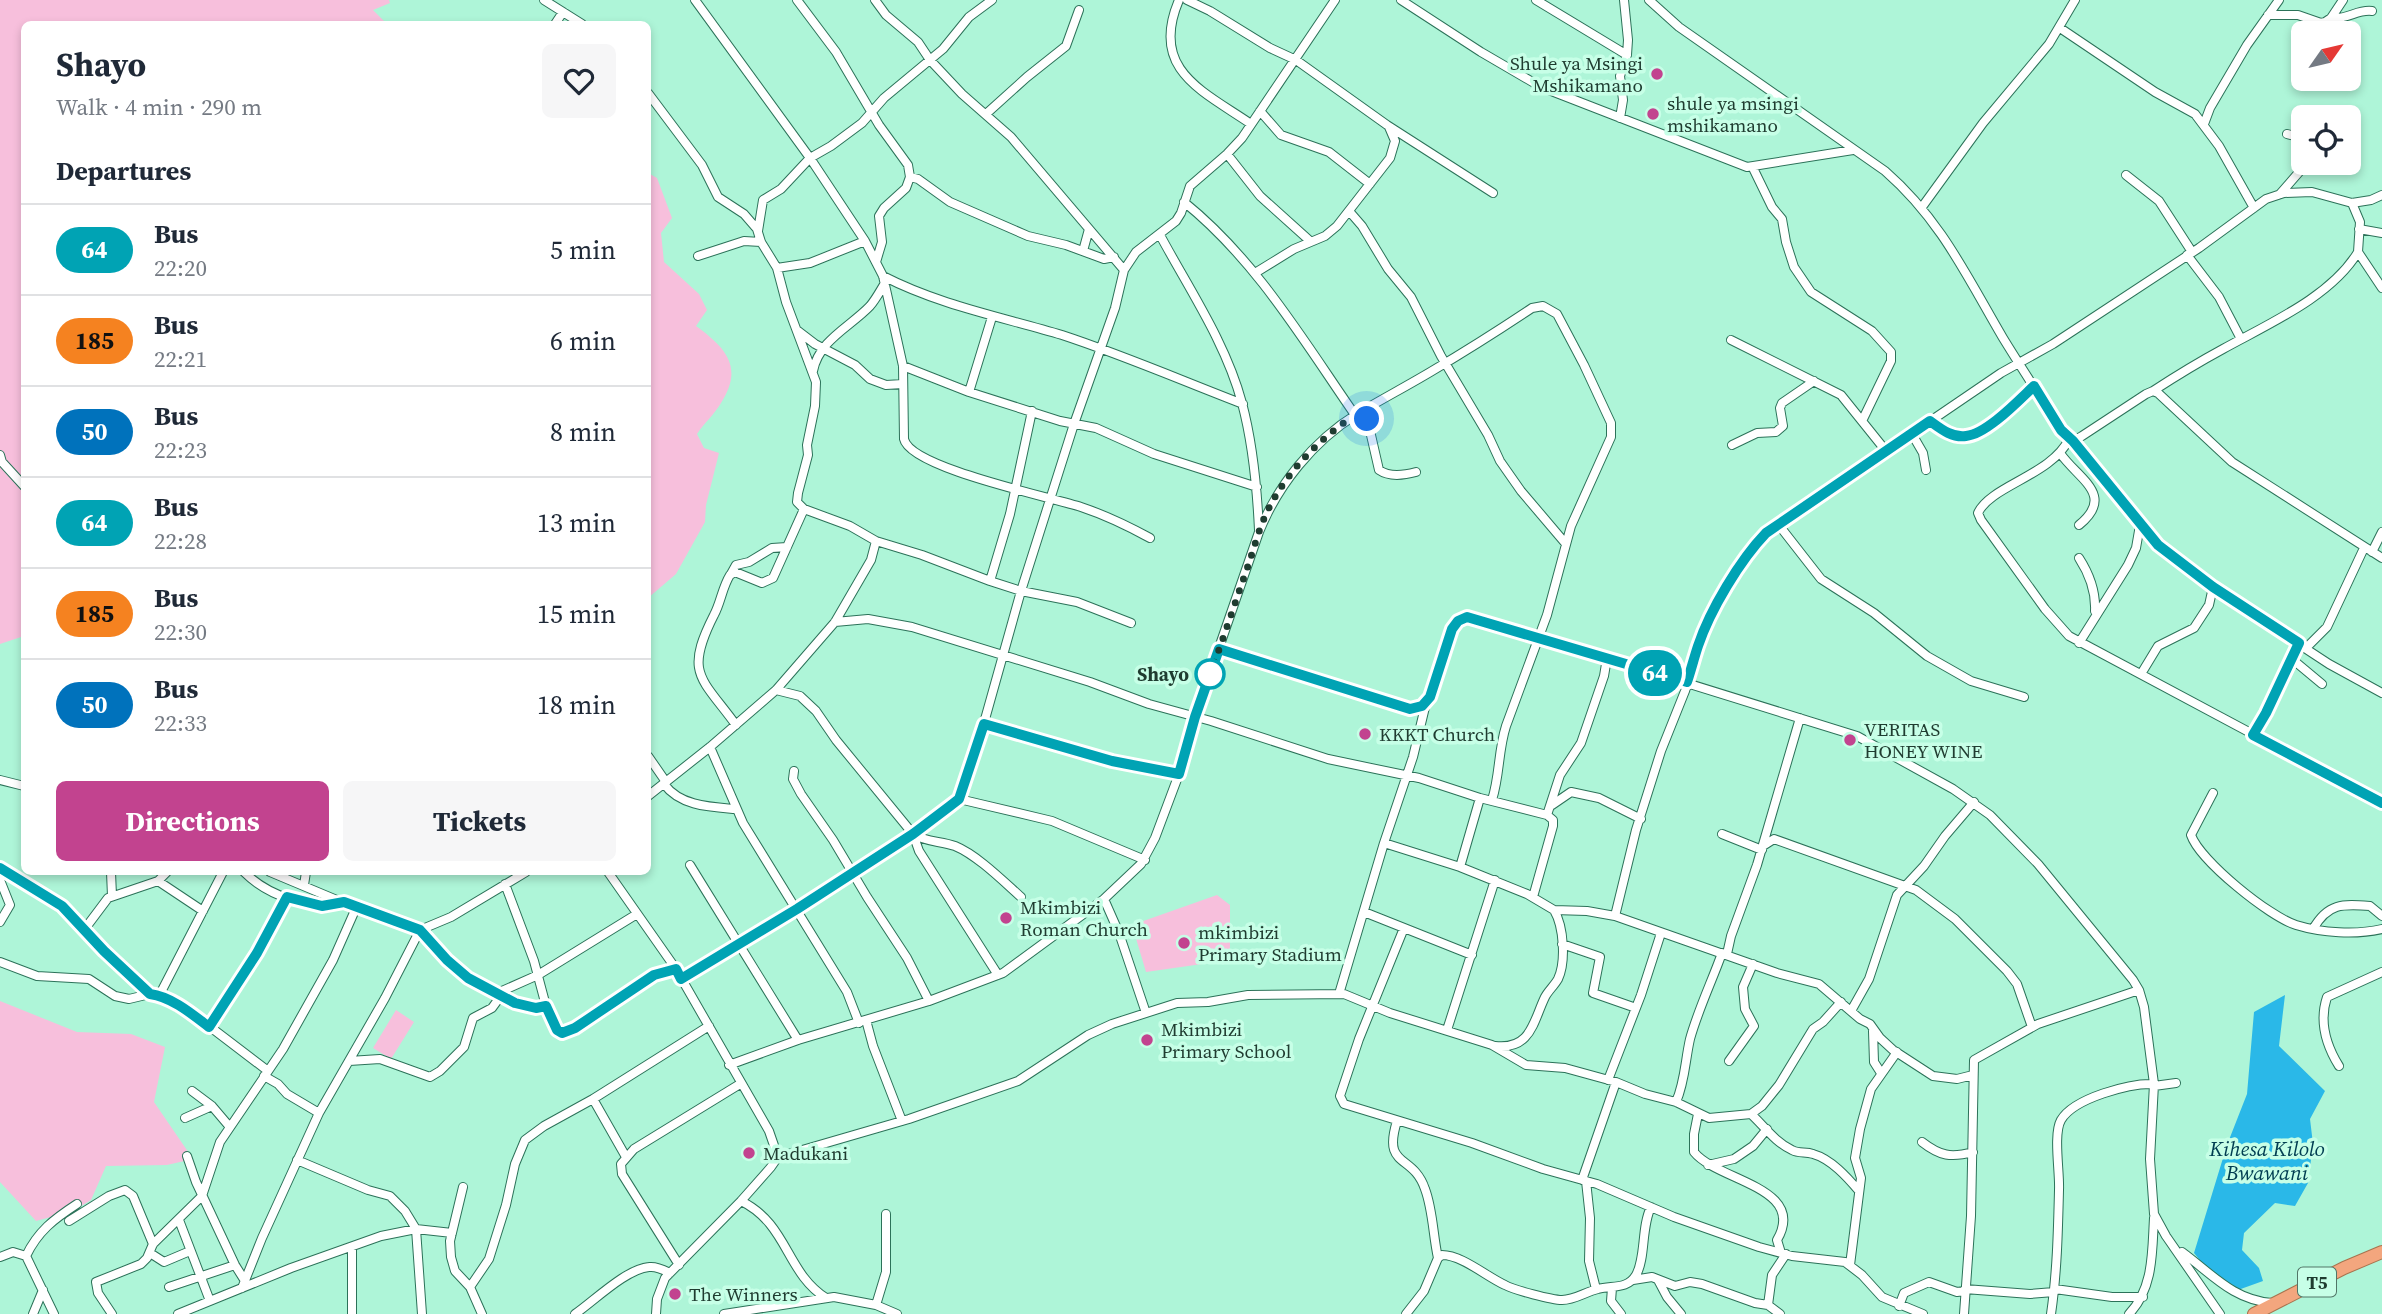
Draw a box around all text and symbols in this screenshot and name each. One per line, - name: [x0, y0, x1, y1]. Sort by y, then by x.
- north arrow: [2291, 21, 2361, 91]
- map controls: [2291, 21, 2361, 175]
- text: Shayo: [56, 42, 146, 87]
- button: heart: [542, 44, 616, 118]
- place label: Shule ya Msingi Mshikamano: [1510, 50, 1643, 98]
- marker: Shule ya Msingi Mshikamano: [1649, 66, 1665, 82]
- place label: shule ya msingi mshikamano: [1667, 90, 1799, 138]
- text: Walk · 4 min · 290 m: [56, 91, 262, 123]
- button: locate: [2291, 105, 2361, 175]
- marker: shule ya msingi mshikamano: [1645, 106, 1661, 122]
- text: Departures: [56, 153, 191, 189]
- text: Bus: [154, 216, 198, 252]
- text: 5 min: [550, 232, 616, 268]
- text: 64: [81, 233, 108, 266]
- text: 22:20: [154, 252, 207, 284]
- text: Bus: [154, 307, 198, 343]
- text: 6 min: [550, 323, 616, 359]
- text: 185: [75, 324, 114, 357]
- text: 22:21: [154, 343, 207, 375]
- text: Bus: [154, 398, 198, 434]
- your location: [1349, 401, 1384, 436]
- text: 8 min: [550, 414, 616, 450]
- text: 50: [81, 415, 108, 448]
- text: 22:23: [154, 434, 207, 466]
- text: Bus: [154, 489, 198, 525]
- text: 13 min: [537, 505, 616, 541]
- text: 64: [81, 506, 108, 539]
- text: 22:28: [154, 525, 207, 557]
- text: Bus: [154, 580, 198, 616]
- text: 15 min: [537, 596, 616, 632]
- text: 185: [75, 597, 114, 630]
- text: 22:30: [154, 616, 207, 648]
- line badge: 64: [1624, 650, 1686, 696]
- text: 64: [1642, 656, 1668, 689]
- marker: Shayo: [1195, 659, 1225, 689]
- place label: Shayo: [1137, 661, 1189, 687]
- text: Bus: [154, 671, 198, 707]
- text: 18 min: [537, 687, 616, 723]
- text: 50: [81, 688, 108, 721]
- text: 22:33: [154, 707, 207, 739]
- place label: VERITAS HONEY WINE: [1864, 716, 1982, 764]
- place label: KKKT Church: [1379, 721, 1495, 747]
- marker: KKKT Church: [1357, 726, 1373, 742]
- marker: VERITAS HONEY WINE: [1842, 732, 1858, 748]
- button: Directions: [56, 781, 329, 861]
- button: Tickets: [343, 781, 616, 861]
- place label: Mkimbizi Roman Church: [1020, 894, 1148, 942]
- marker: Mkimbizi Roman Church: [998, 910, 1014, 926]
- place label: mkimbizi Primary Stadium: [1198, 919, 1342, 967]
- marker: mkimbizi Primary Stadium: [1176, 935, 1192, 951]
- place label: Mkimbizi Primary School: [1161, 1016, 1292, 1064]
- marker: Mkimbizi Primary School: [1139, 1032, 1155, 1048]
- water label: Kihesa Kilolo Bwawani: [2208, 1134, 2325, 1187]
- place label: Madukani: [763, 1140, 849, 1166]
- marker: Madukani: [741, 1145, 757, 1161]
- road number: T5: [2298, 1268, 2336, 1296]
- place label: The Winners: [689, 1281, 798, 1307]
- marker: The Winners: [667, 1286, 683, 1302]

